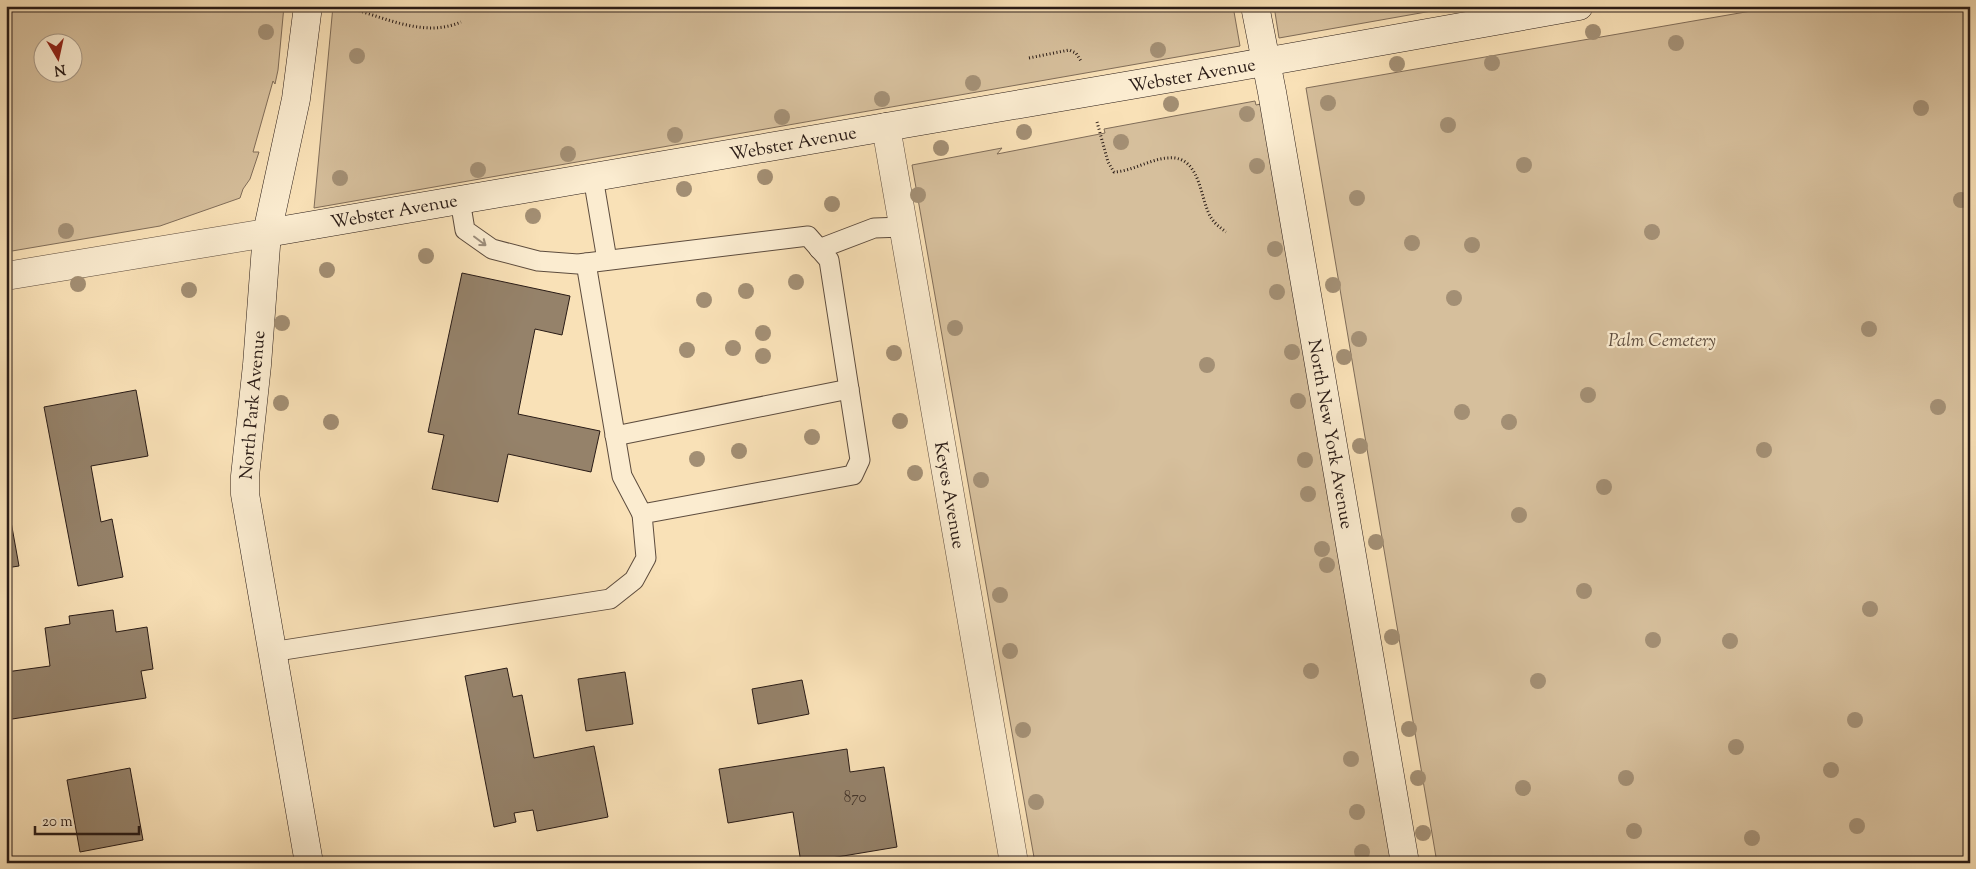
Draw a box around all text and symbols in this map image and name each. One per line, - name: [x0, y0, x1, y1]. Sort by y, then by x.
- north arrow: [32, 32, 82, 82]
- street label: Webster Avenue: [1127, 53, 1258, 101]
- text: N: [53, 58, 67, 80]
- street label: Webster Avenue: [728, 121, 859, 169]
- street label: Webster Avenue: [329, 189, 460, 237]
- one-way arrow: [473, 235, 486, 246]
- street label: North Park Avenue: [235, 329, 273, 481]
- park label: Palm Cemetery: [1608, 329, 1716, 355]
- street label: North New York Avenue: [1300, 337, 1359, 531]
- street label: Keyes Avenue: [926, 440, 970, 551]
- house number: 870: [844, 788, 866, 809]
- scale bar: [35, 804, 139, 836]
- text: 20 m: [42, 812, 73, 833]

